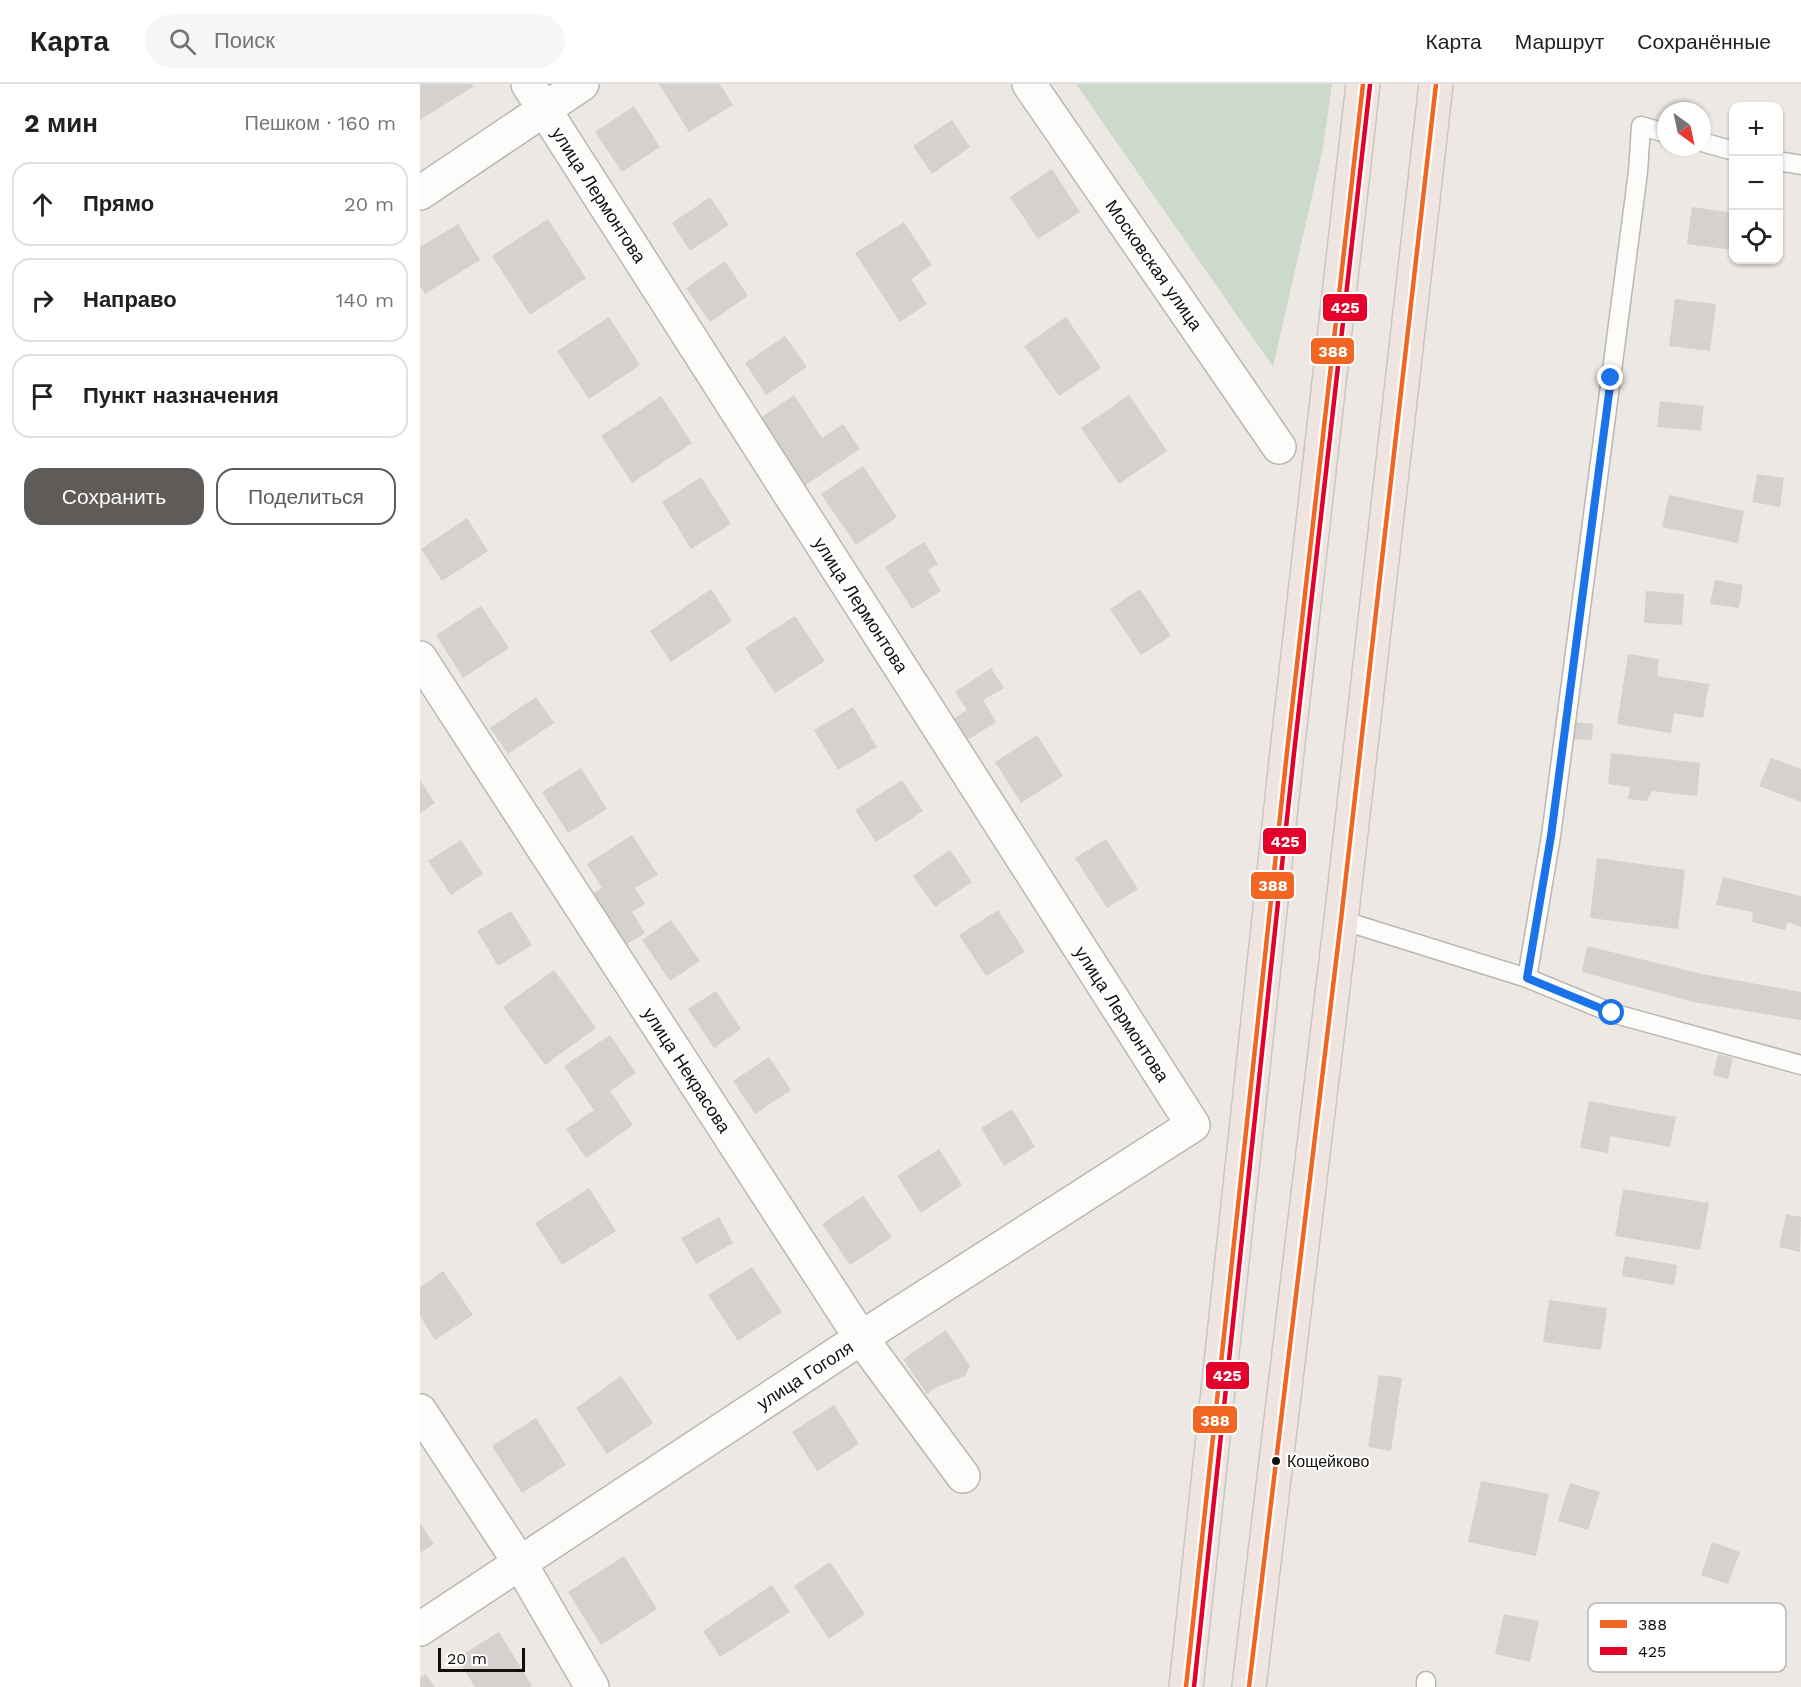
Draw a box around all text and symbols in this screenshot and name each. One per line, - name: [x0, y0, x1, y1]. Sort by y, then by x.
- search box: [145, 14, 565, 68]
- text: Карта: [30, 25, 109, 58]
- icon: search: [166, 25, 199, 58]
- text: Поиск: [214, 28, 275, 53]
- text: Карта: [1426, 29, 1482, 54]
- text: Маршрут: [1515, 29, 1604, 54]
- text: Сохранённые: [1637, 29, 1771, 54]
- north arrow: [1657, 102, 1711, 156]
- map controls: [1729, 102, 1783, 264]
- button: +: [1729, 102, 1783, 156]
- text: 2 мин: [24, 108, 98, 138]
- text: Пешком · 160 m: [245, 111, 396, 135]
- street label: улица Лермонтова: [547, 123, 651, 267]
- button: −: [1729, 156, 1783, 210]
- icon: ahead: [26, 188, 59, 221]
- text: Прямо: [83, 191, 154, 216]
- text: 20 m: [344, 192, 394, 216]
- street label: Московская улица: [1101, 196, 1207, 335]
- button: locate: [1729, 210, 1783, 264]
- icon: right: [26, 284, 59, 317]
- text: Направо: [83, 287, 177, 312]
- text: 140 m: [336, 288, 394, 312]
- line badge: 425: [1322, 293, 1368, 322]
- text: 425: [1330, 298, 1360, 317]
- line badge: 388: [1310, 337, 1355, 365]
- text: 388: [1318, 342, 1348, 361]
- route end: [1597, 364, 1623, 390]
- icon: arrive: [26, 380, 59, 413]
- text: Пункт назначения: [83, 383, 279, 408]
- button: Сохранить: [24, 468, 204, 525]
- button: Поделиться: [216, 468, 396, 525]
- street label: улица Лермонтова: [809, 533, 913, 677]
- line badge: 425: [1262, 827, 1307, 855]
- text: 425: [1270, 832, 1300, 851]
- line badge: 388: [1250, 871, 1295, 900]
- text: 388: [1258, 876, 1288, 895]
- street label: улица Лермонтова: [1070, 942, 1174, 1086]
- route start: [1598, 999, 1624, 1025]
- street label: улица Некрасова: [639, 1003, 736, 1137]
- street label: улица Гоголя: [753, 1336, 857, 1414]
- line badge: 425: [1205, 1361, 1250, 1390]
- text: 425: [1212, 1366, 1242, 1385]
- line badge: 388: [1192, 1405, 1238, 1434]
- text: 388: [1200, 1411, 1230, 1430]
- place label: Кощейково: [1287, 1452, 1369, 1471]
- marker: Кощейково: [1270, 1455, 1282, 1467]
- legend: [1588, 1603, 1786, 1672]
- text: 388: [1638, 1615, 1667, 1634]
- text: 425: [1638, 1642, 1666, 1661]
- scale bar: [438, 1645, 525, 1672]
- text: 20 m: [447, 1649, 487, 1668]

